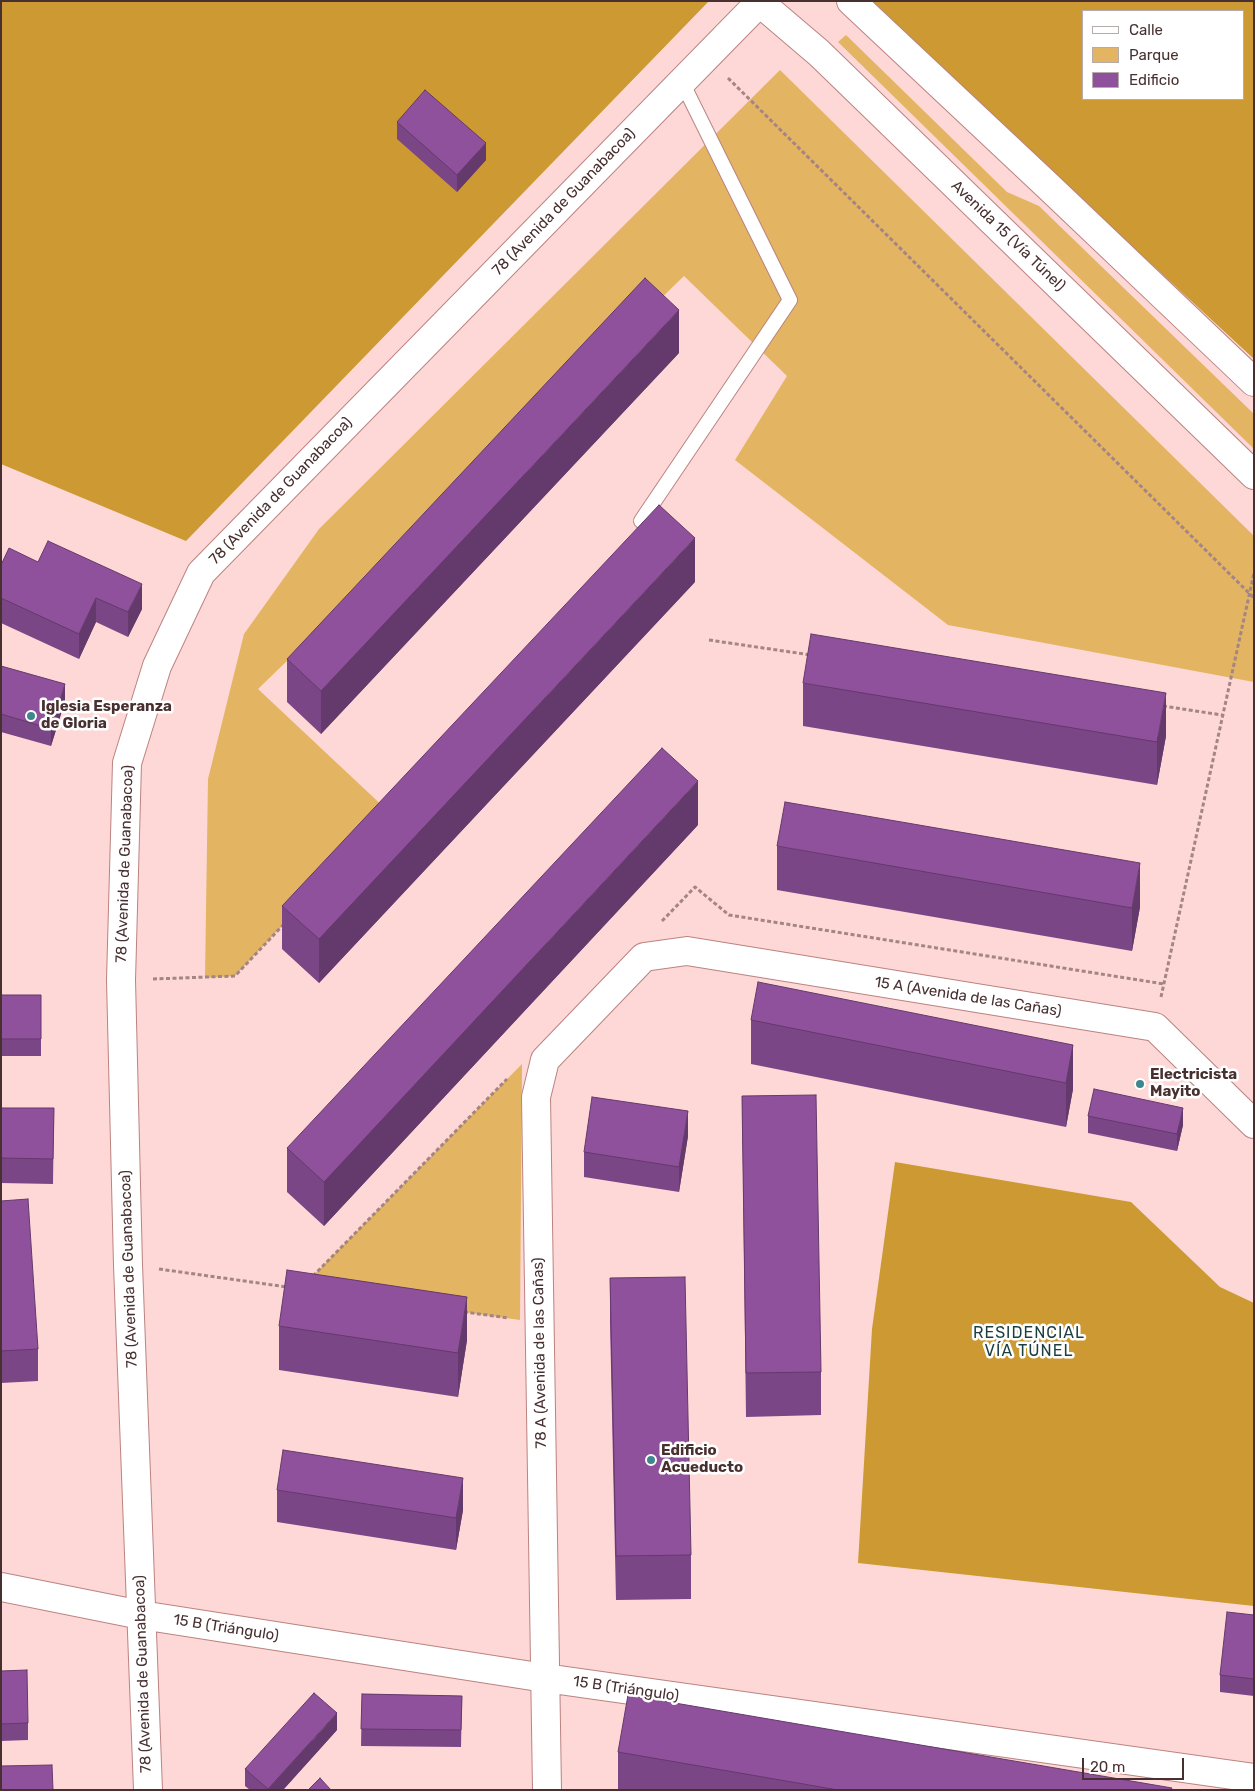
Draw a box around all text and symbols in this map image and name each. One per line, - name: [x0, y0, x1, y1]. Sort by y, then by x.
- legend: [1082, 10, 1245, 100]
- text: Calle: [1129, 21, 1163, 39]
- text: Parque: [1129, 46, 1179, 64]
- text: Edificio: [1129, 71, 1179, 89]
- street label: 78 (Avenida de Guanabacoa): [489, 125, 639, 279]
- street label: Avenida 15 (Vía Túnel): [947, 177, 1069, 295]
- street label: 78 (Avenida de Guanabacoa): [206, 414, 356, 568]
- place label: Iglesia Esperanza de Gloria: [41, 698, 172, 733]
- marker: Iglesia Esperanza de Gloria: [25, 710, 37, 722]
- street label: 78 (Avenida de Guanabacoa): [113, 765, 137, 963]
- street label: 15 A (Avenida de las Cañas): [873, 973, 1063, 1021]
- place label: Electricista Mayito: [1150, 1066, 1237, 1101]
- marker: Electricista Mayito: [1134, 1078, 1146, 1090]
- street label: 78 (Avenida de Guanabacoa): [117, 1170, 141, 1368]
- street label: 78 A (Avenida de las Cañas): [529, 1257, 551, 1449]
- district label: RESIDENCIAL VÍA TÚNEL: [972, 1323, 1086, 1361]
- place label: Edificio Acueducto: [661, 1442, 743, 1477]
- marker: Edificio Acueducto: [645, 1454, 657, 1466]
- street label: 78 (Avenida de Guanabacoa): [131, 1575, 155, 1773]
- street label: 15 B (Triángulo): [172, 1611, 280, 1645]
- street label: 15 B (Triángulo): [572, 1673, 680, 1705]
- scale bar: [1085, 1748, 1188, 1780]
- text: 20 m: [1090, 1758, 1125, 1776]

